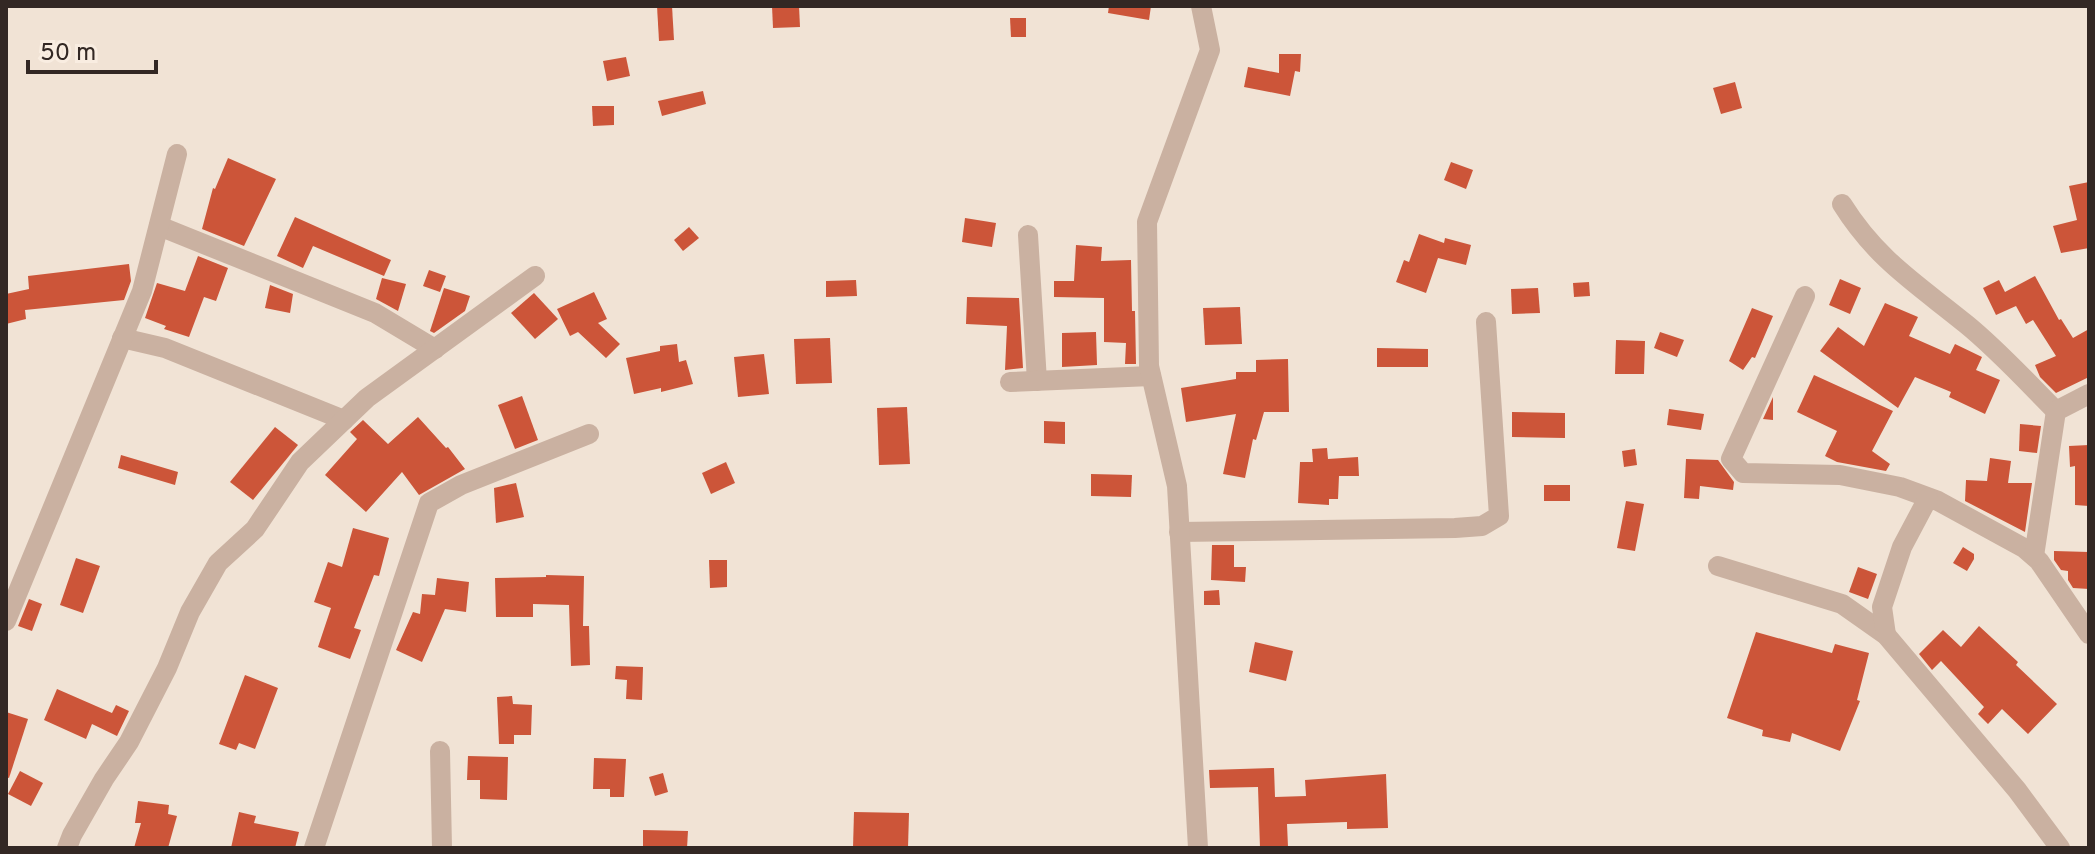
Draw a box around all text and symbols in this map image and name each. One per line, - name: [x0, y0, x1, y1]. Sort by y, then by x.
- scale bar: [28, 24, 156, 74]
- text: 50 m: [40, 39, 96, 69]

